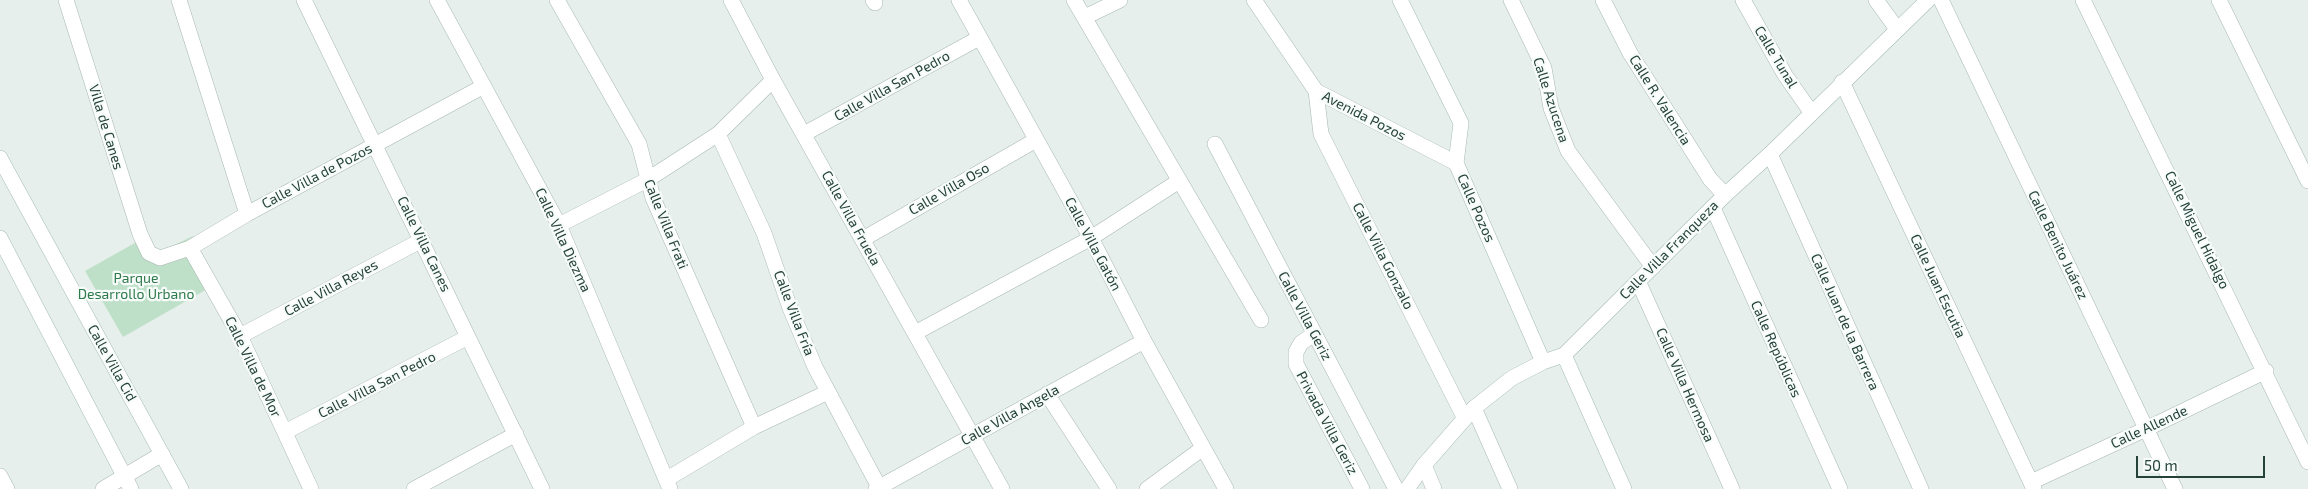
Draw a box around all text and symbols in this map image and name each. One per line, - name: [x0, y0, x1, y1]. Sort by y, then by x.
- street label: Calle Tunal: [1751, 23, 1801, 91]
- street label: Calle Villa San Pedro: [831, 47, 953, 125]
- street label: Calle R. Valencia: [1626, 52, 1694, 148]
- street label: Calle Azucena: [1529, 55, 1573, 145]
- street label: Villa de Canes: [85, 82, 127, 172]
- street label: Avenida Pozos: [1319, 88, 1409, 144]
- street label: Calle Villa de Pozos: [259, 140, 375, 212]
- street label: Calle Villa Oso: [906, 159, 992, 219]
- street label: Calle Villa Fruela: [818, 168, 884, 268]
- street label: Calle Miguel Hidalgo: [2161, 168, 2233, 292]
- street label: Calle Pozos: [1453, 171, 1499, 245]
- street label: Calle Villa Frati: [640, 177, 692, 271]
- street label: Calle Villa Diezma: [531, 185, 595, 295]
- street label: Calle Benito Juárez: [2024, 188, 2092, 302]
- street label: Calle Villa Canes: [394, 194, 454, 294]
- street label: Calle Villa Gatón: [1061, 194, 1125, 294]
- street label: Calle Villa Franqueza: [1616, 197, 1722, 303]
- street label: Calle Villa Gonzalo: [1349, 200, 1417, 312]
- street label: Calle Juan Escutia: [1907, 231, 1969, 341]
- street label: Calle Juan de la Barrera: [1807, 251, 1883, 393]
- street label: Calle Villa Reyes: [281, 256, 381, 320]
- street label: Calle Villa Fría: [770, 268, 818, 358]
- street label: Calle Villa Geriz: [1275, 269, 1335, 363]
- park label: Parque Desarrollo Urbano: [78, 270, 194, 302]
- street label: Calle Repúblicas: [1747, 298, 1805, 400]
- street label: Calle Villa de Mor: [221, 314, 285, 420]
- street label: Calle Villa Cid: [84, 322, 140, 404]
- street label: Calle Villa Hermosa: [1652, 325, 1718, 445]
- street label: Calle Villa San Pedro: [315, 348, 439, 422]
- street label: Privada Villa Geriz: [1293, 368, 1361, 478]
- street label: Calle Villa Angela: [958, 381, 1062, 449]
- street label: Calle Allende: [2108, 402, 2190, 452]
- scale bar: [2138, 446, 2267, 478]
- text: 50 m: [2144, 456, 2178, 474]

